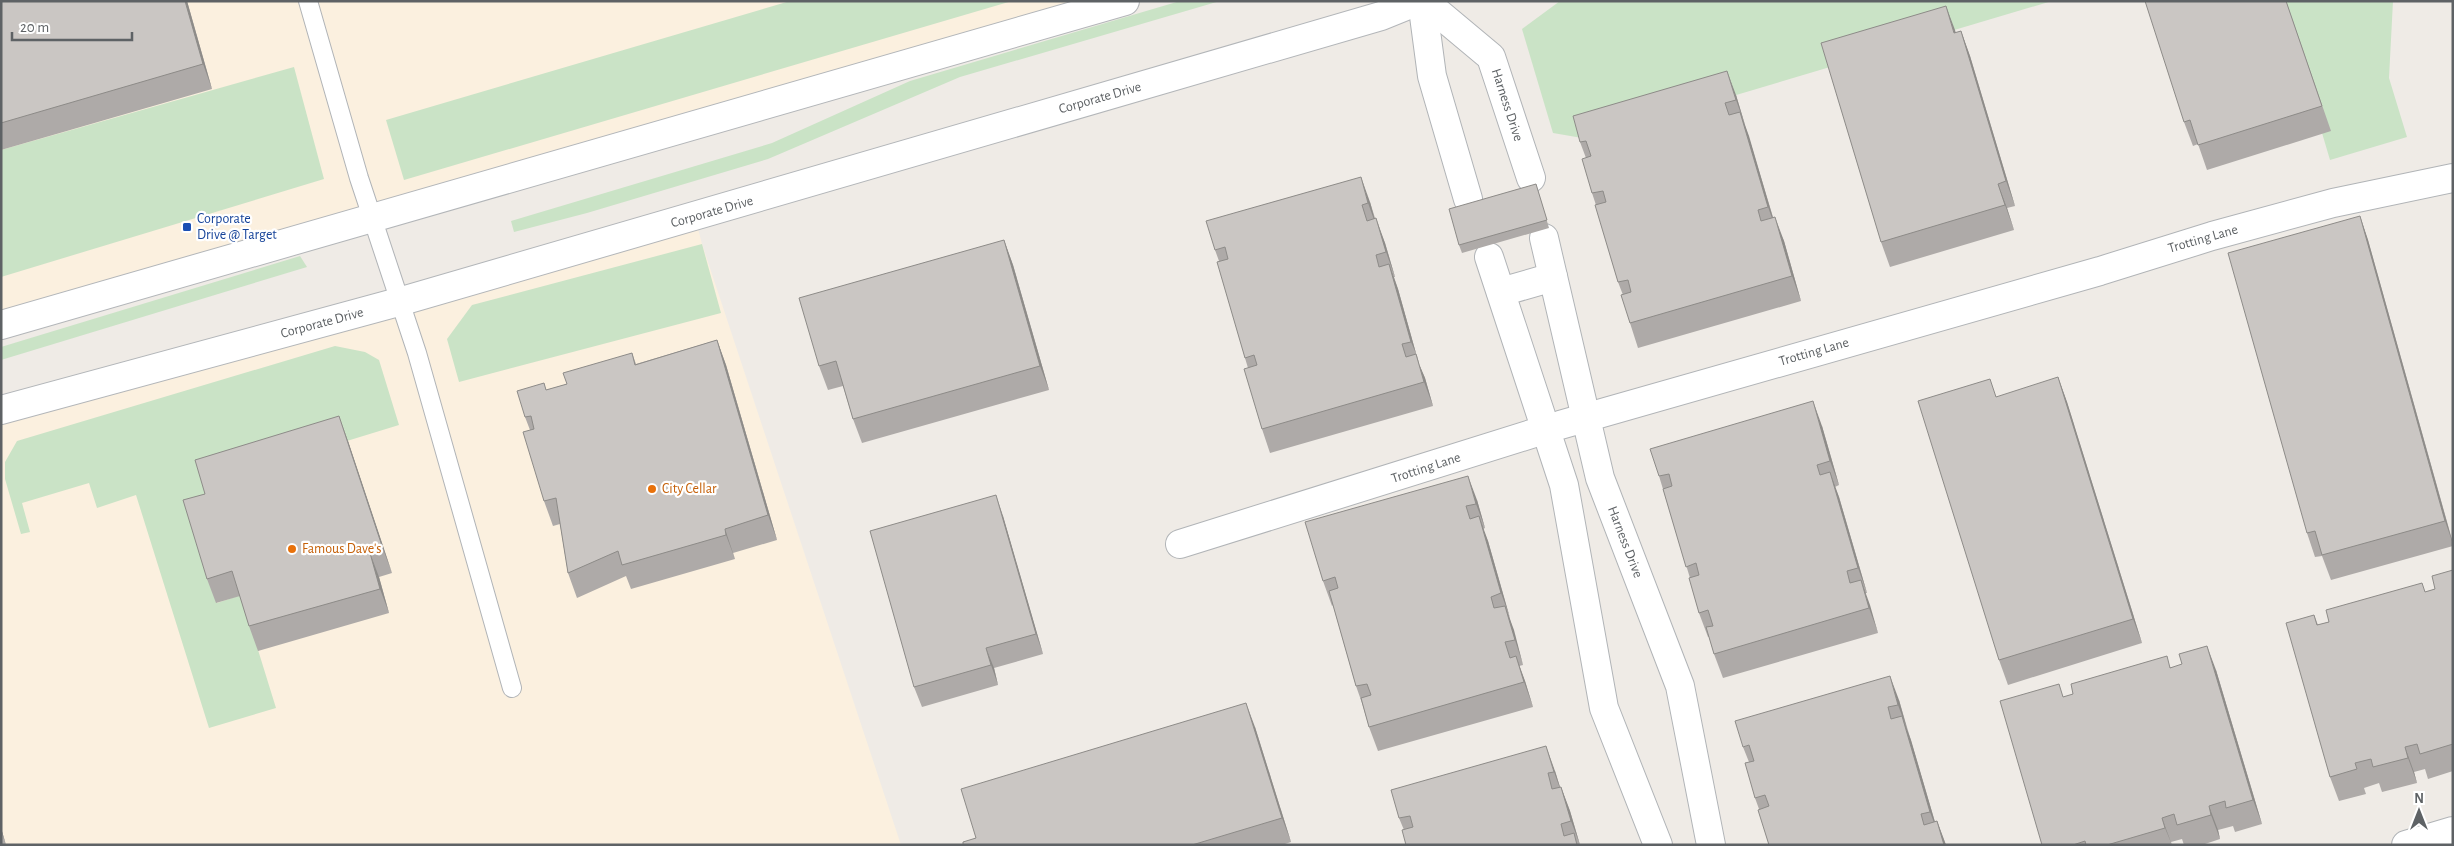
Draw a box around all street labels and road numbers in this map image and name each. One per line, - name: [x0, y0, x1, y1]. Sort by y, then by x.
- street label: Harness Drive: [1489, 67, 1525, 143]
- street label: Corporate Drive: [1057, 80, 1143, 116]
- street label: Corporate Drive: [669, 194, 755, 230]
- street label: Trotting Lane: [2167, 222, 2239, 256]
- street label: Corporate Drive: [279, 305, 365, 341]
- street label: Trotting Lane: [1778, 335, 1850, 369]
- street label: Trotting Lane: [1390, 450, 1462, 486]
- street label: Harness Drive: [1605, 504, 1645, 580]

